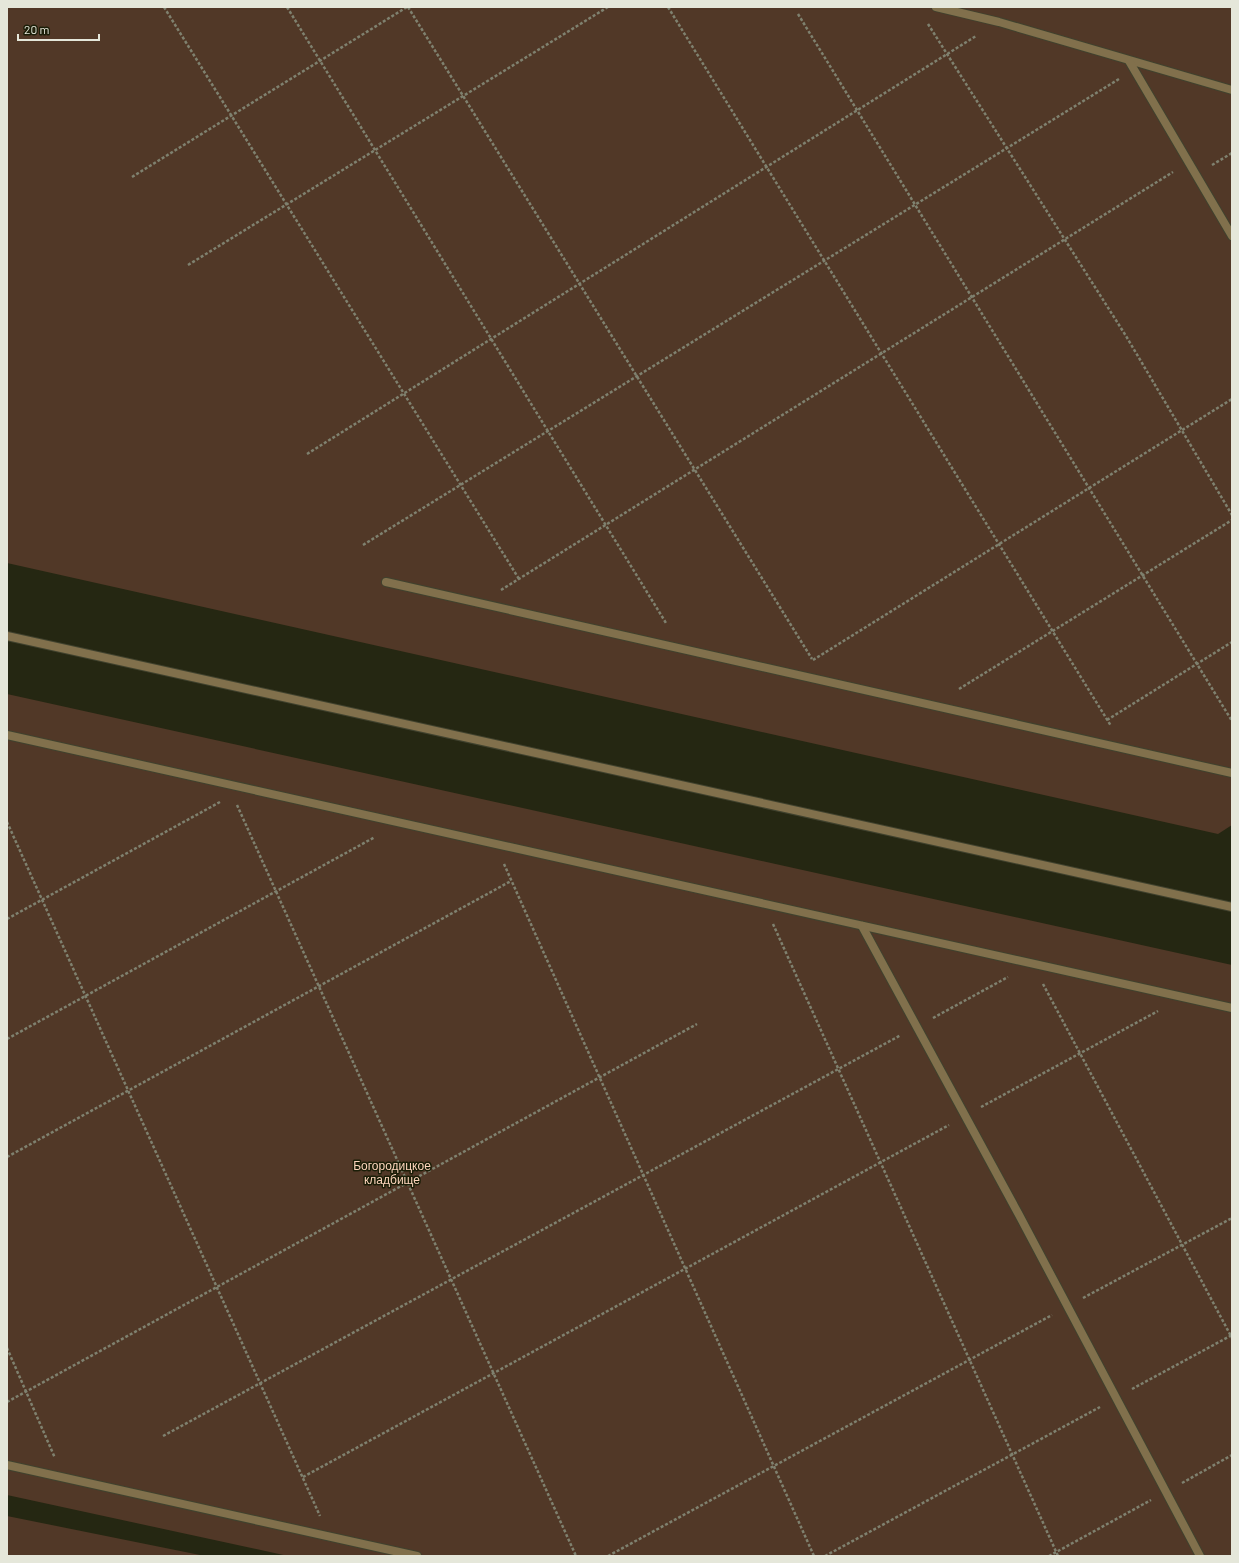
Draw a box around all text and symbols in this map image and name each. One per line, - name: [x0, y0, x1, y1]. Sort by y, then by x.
- scale bar: [18, 16, 99, 42]
- text: 20 m: [24, 22, 50, 36]
- park label: Богородицкое кладбище: [353, 1158, 431, 1187]

